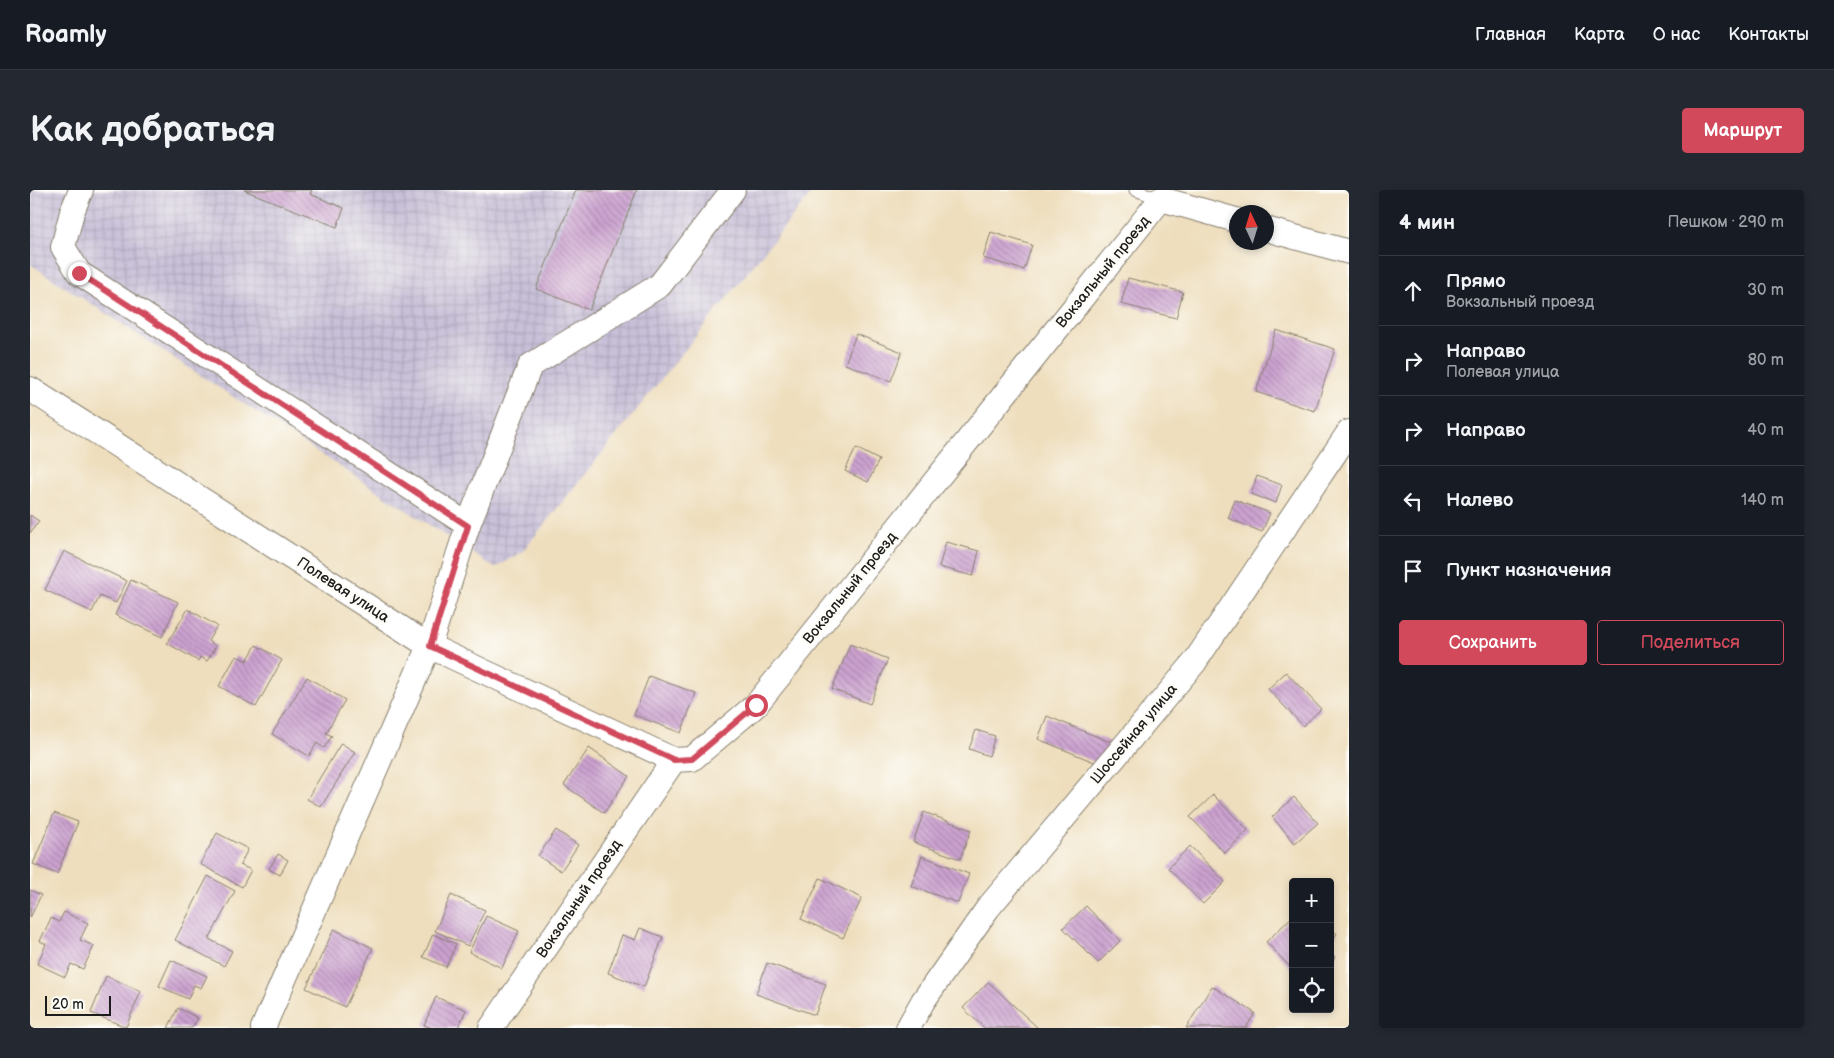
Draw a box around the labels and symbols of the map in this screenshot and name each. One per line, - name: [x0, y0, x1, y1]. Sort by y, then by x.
- north arrow: [1229, 205, 1274, 250]
- street label: Вокзальный проезд: [1052, 212, 1154, 332]
- route end: [68, 262, 91, 285]
- street label: Вокзальный проезд: [799, 528, 901, 648]
- street label: Полевая улица: [293, 553, 393, 627]
- street label: Шоссейная улица: [1086, 680, 1182, 788]
- route start: [745, 694, 768, 717]
- street label: Вокзальный проезд: [532, 836, 626, 962]
- scale bar: [45, 993, 111, 1016]

